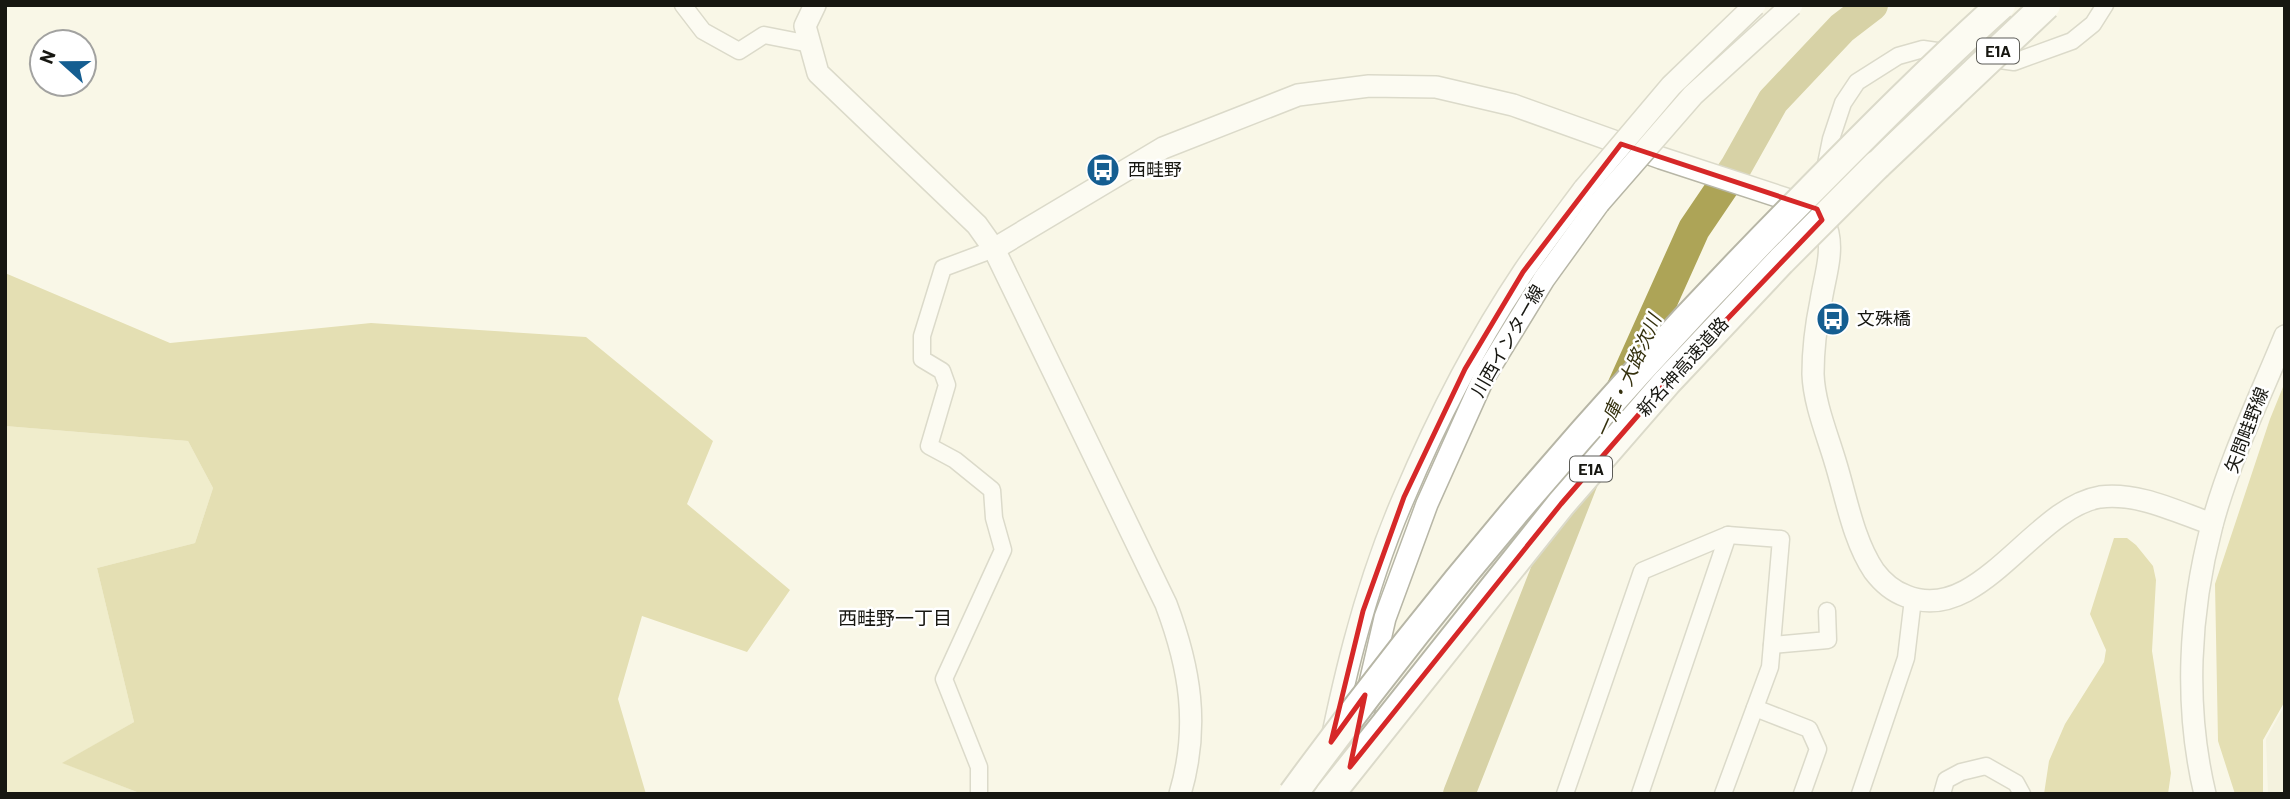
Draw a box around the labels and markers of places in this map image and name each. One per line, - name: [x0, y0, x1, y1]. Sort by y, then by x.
- bus stop icon: 西畦野: [1084, 151, 1122, 189]
- place label: 西畦野: [1128, 158, 1182, 180]
- bus stop icon: 文殊橋: [1814, 300, 1852, 338]
- place label: 文殊橋: [1857, 307, 1911, 329]

